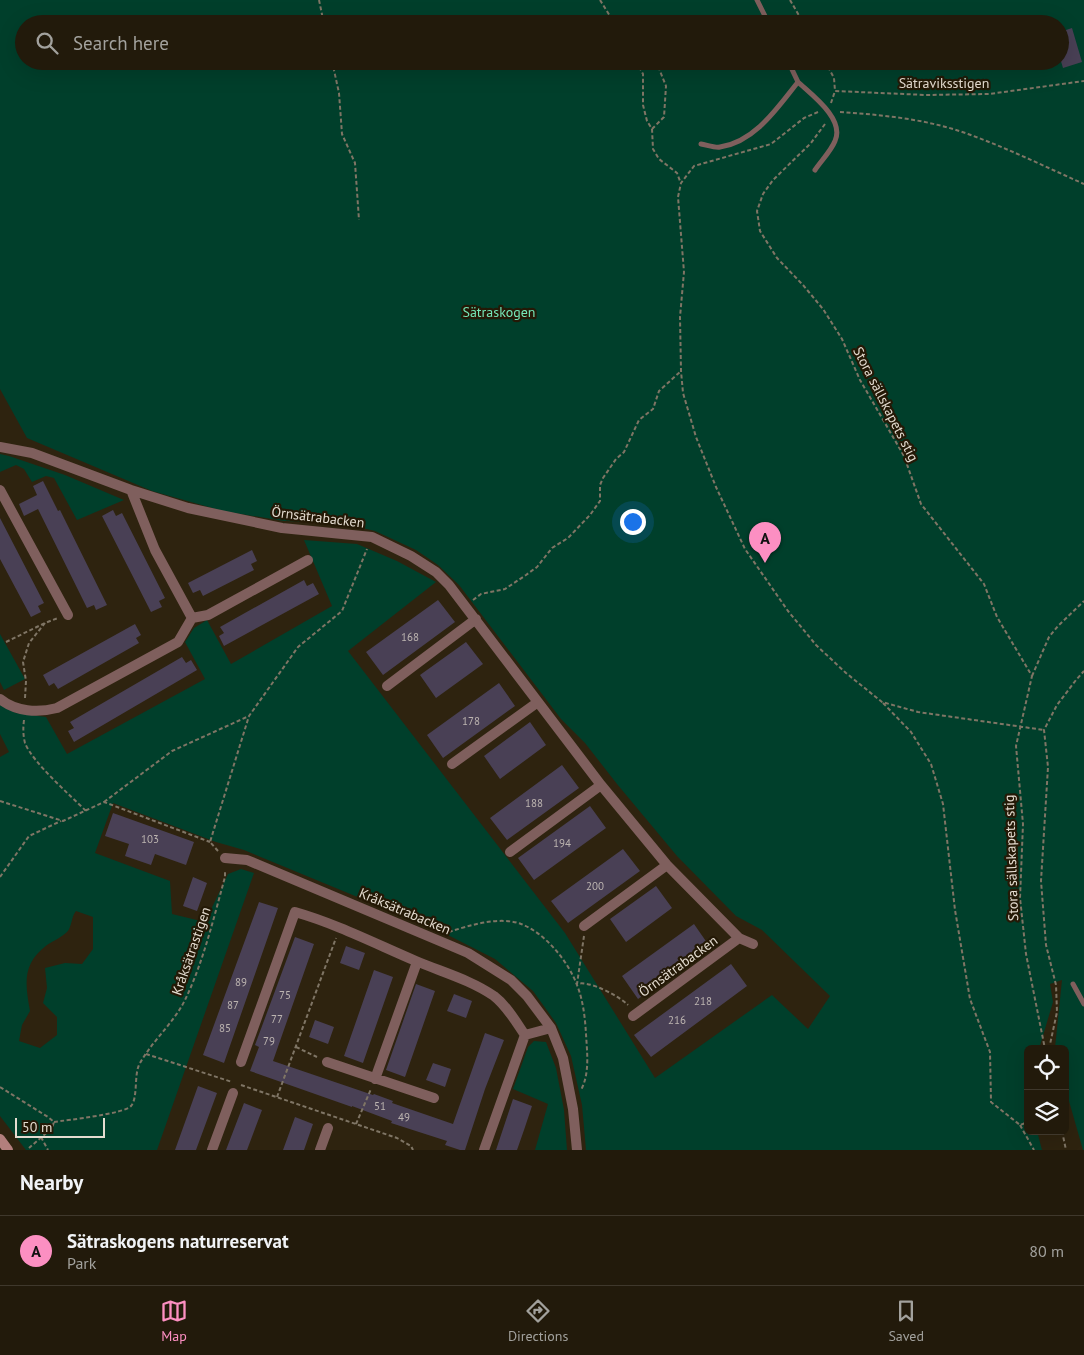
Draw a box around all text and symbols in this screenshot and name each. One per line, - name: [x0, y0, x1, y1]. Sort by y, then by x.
- search box: [15, 15, 1069, 70]
- icon: search: [33, 29, 61, 57]
- text: Search here: [73, 31, 169, 55]
- street label: Sätraviksstigen: [899, 74, 989, 92]
- park label: Sätraskogen: [462, 303, 536, 321]
- street label: Stora sällskapets stig: [849, 344, 923, 464]
- street label: Örnsätrabacken: [271, 502, 365, 532]
- your location: [620, 509, 646, 535]
- pin: A: [749, 522, 781, 563]
- house number: 168: [401, 630, 419, 644]
- house number: 178: [462, 714, 480, 728]
- street label: Stora sällskapets stig: [1000, 794, 1022, 922]
- house number: 188: [525, 796, 543, 810]
- house number: 103: [141, 832, 159, 846]
- house number: 194: [553, 836, 571, 850]
- house number: 200: [586, 879, 604, 893]
- street label: Kråksätrabacken: [356, 884, 454, 938]
- street label: Kråksätrastigen: [167, 904, 215, 998]
- street label: Örnsätrabacken: [635, 931, 721, 1001]
- house number: 89: [235, 975, 247, 989]
- house number: 75: [279, 988, 291, 1002]
- house number: 218: [694, 994, 712, 1008]
- house number: 87: [227, 998, 239, 1012]
- house number: 77: [271, 1012, 283, 1026]
- house number: 216: [668, 1013, 686, 1027]
- house number: 85: [219, 1021, 231, 1035]
- house number: 79: [263, 1034, 275, 1048]
- map controls: [1024, 1045, 1069, 1135]
- button: locate: [1024, 1045, 1069, 1090]
- button: layers: [1024, 1090, 1069, 1135]
- house number: 51: [374, 1099, 386, 1113]
- house number: 49: [398, 1110, 410, 1124]
- scale bar: [15, 1115, 105, 1138]
- text: 50 m: [22, 1118, 52, 1136]
- text: Nearby: [20, 1169, 83, 1196]
- text: Sätraskogens naturreservat: [67, 1229, 289, 1253]
- text: A: [31, 1241, 41, 1261]
- text: 80 m: [1029, 1241, 1064, 1261]
- text: Park: [67, 1253, 96, 1273]
- tab: Map: [160, 1297, 188, 1345]
- tab: Directions: [508, 1297, 568, 1345]
- tab: Saved: [888, 1297, 924, 1345]

